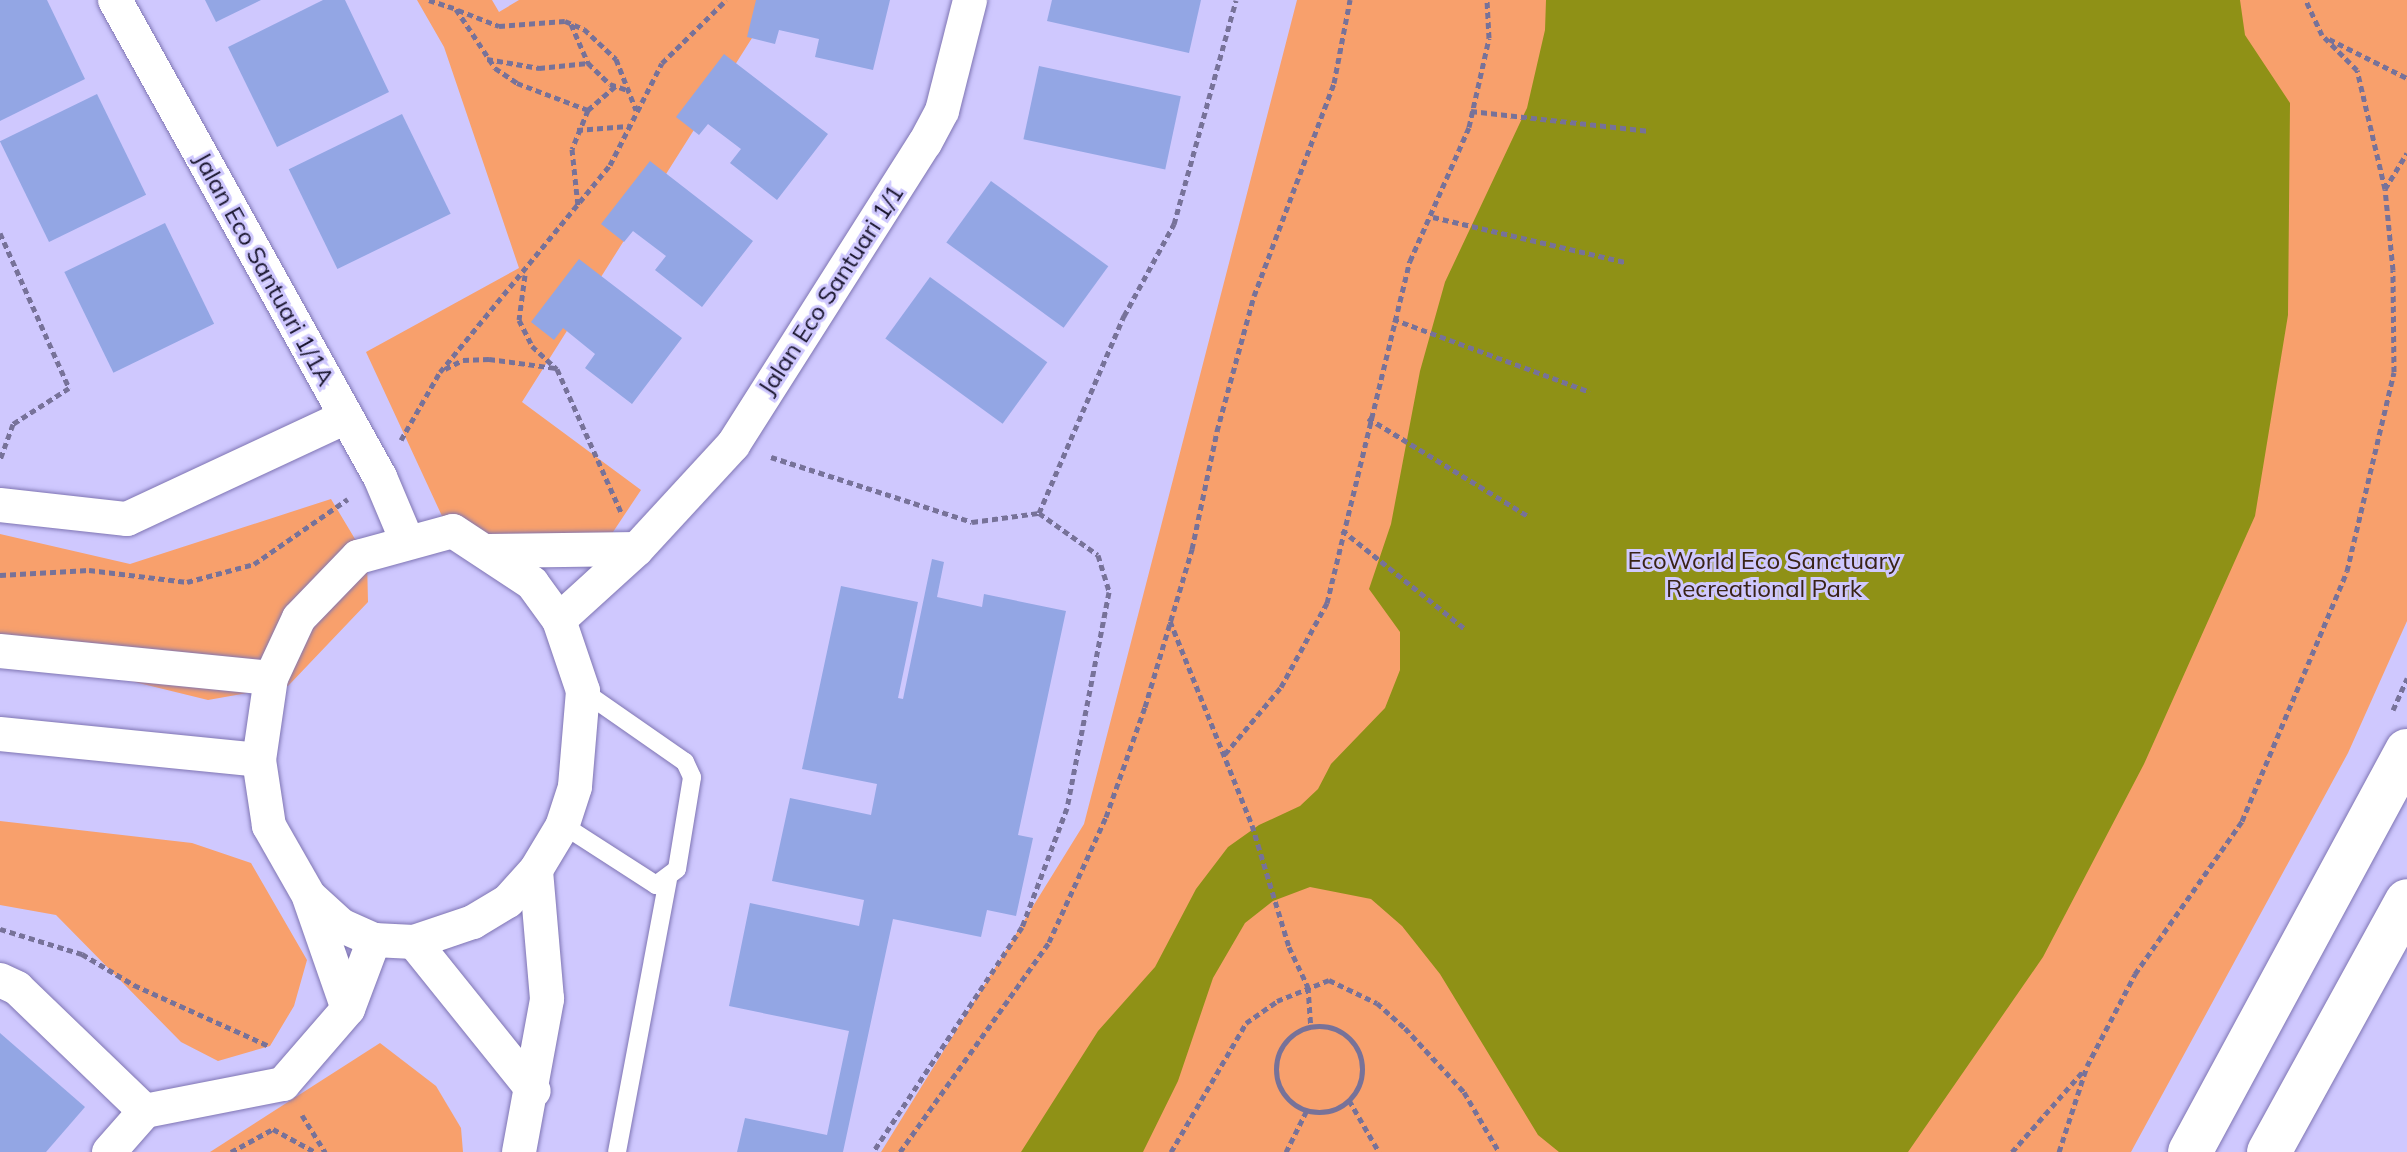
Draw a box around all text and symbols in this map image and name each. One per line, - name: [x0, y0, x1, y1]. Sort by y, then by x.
- street label: Jalan Eco Santuari 1/1A: [188, 147, 340, 391]
- street label: Jalan Eco Santuari 1/1: [752, 180, 910, 400]
- park label: EcoWorld Eco Sanctuary Recreational Park: [1627, 547, 1901, 603]

